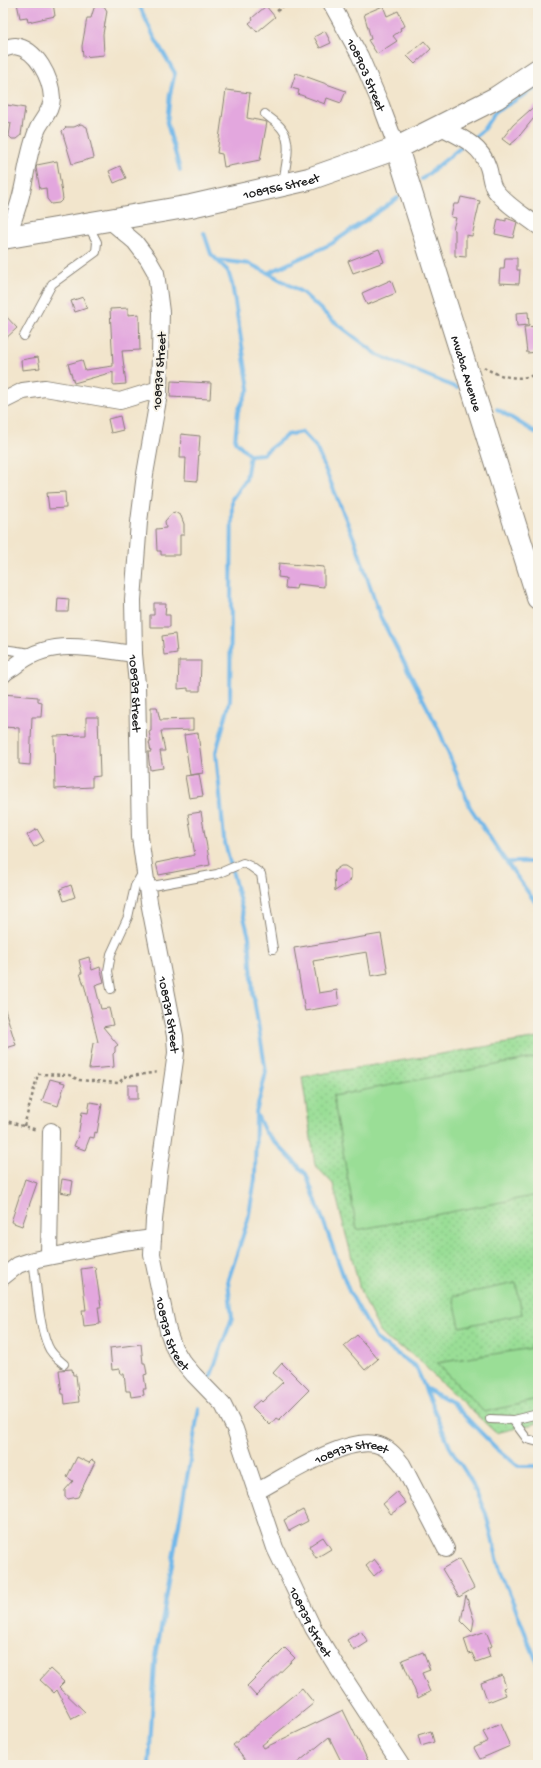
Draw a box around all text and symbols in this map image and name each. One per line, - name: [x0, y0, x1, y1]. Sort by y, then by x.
- street label: 108903 Street: [341, 36, 388, 115]
- street label: 108956 Street: [241, 170, 323, 204]
- street label: 108939 Street: [150, 330, 171, 411]
- street label: Mvaba Avenue: [446, 334, 484, 414]
- street label: 108939 Street: [124, 653, 143, 734]
- street label: 108939 Street: [153, 974, 181, 1055]
- street label: 108939 Street: [151, 1295, 193, 1376]
- street label: 108937 Street: [312, 1438, 392, 1469]
- street label: 108939 Street: [284, 1584, 335, 1662]

